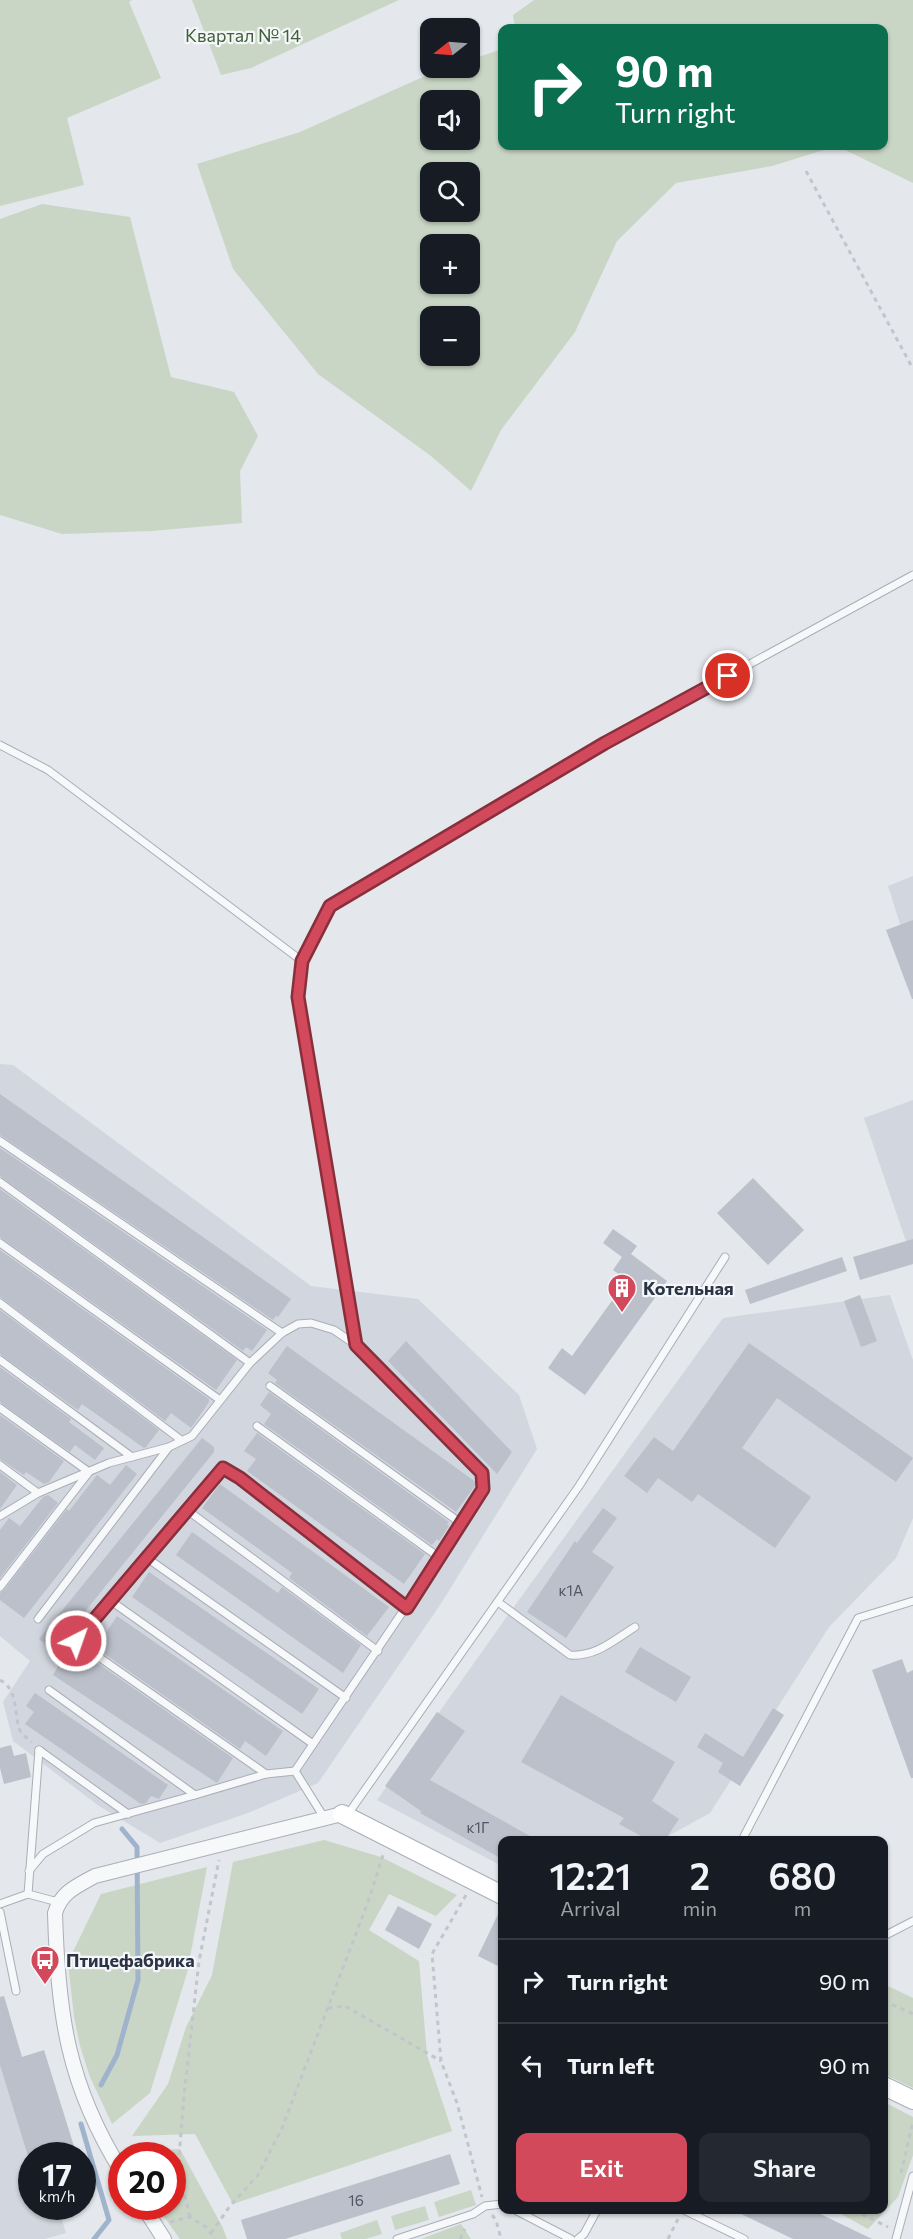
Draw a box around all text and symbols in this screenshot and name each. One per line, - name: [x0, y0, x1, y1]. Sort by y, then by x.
- north arrow: [420, 18, 480, 78]
- map controls: [420, 18, 480, 366]
- park label: Квартал № 14: [185, 24, 301, 46]
- text: 90 m: [615, 44, 714, 96]
- icon: right: [516, 48, 594, 126]
- button: sound: [420, 90, 480, 150]
- text: Turn right: [615, 96, 735, 129]
- button: search: [420, 162, 480, 222]
- button: +: [420, 234, 480, 294]
- button: −: [420, 306, 480, 366]
- pin: [702, 650, 753, 701]
- icon: arrive: [711, 659, 744, 692]
- building icon: Котельная: [606, 1272, 638, 1314]
- place label: Котельная: [643, 1277, 734, 1299]
- house number: к1А: [559, 1581, 583, 1599]
- position arrow: [44, 1609, 108, 1673]
- house number: к1Г: [467, 1818, 489, 1836]
- text: 12:21: [550, 1853, 631, 1897]
- text: 2: [690, 1853, 710, 1897]
- text: 680: [768, 1853, 836, 1897]
- text: Arrival: [560, 1896, 621, 1920]
- text: min: [683, 1896, 717, 1920]
- text: m: [794, 1896, 811, 1920]
- bus stop icon: Птицефабрика: [29, 1944, 61, 1986]
- place label: Птицефабрика: [66, 1949, 195, 1971]
- icon: right: [516, 1965, 549, 1998]
- text: Turn right: [567, 1968, 668, 1995]
- text: 90 m: [819, 1968, 870, 1995]
- icon: left: [516, 2049, 549, 2082]
- text: Turn left: [567, 2052, 654, 2079]
- text: 90 m: [819, 2052, 870, 2079]
- button: Exit: [516, 2133, 687, 2202]
- button: Share: [699, 2133, 870, 2202]
- speed limit sign: 20: [108, 2142, 186, 2220]
- text: 17: [42, 2155, 72, 2192]
- text: km/h: [39, 2187, 75, 2205]
- house number: 16: [348, 2191, 364, 2209]

